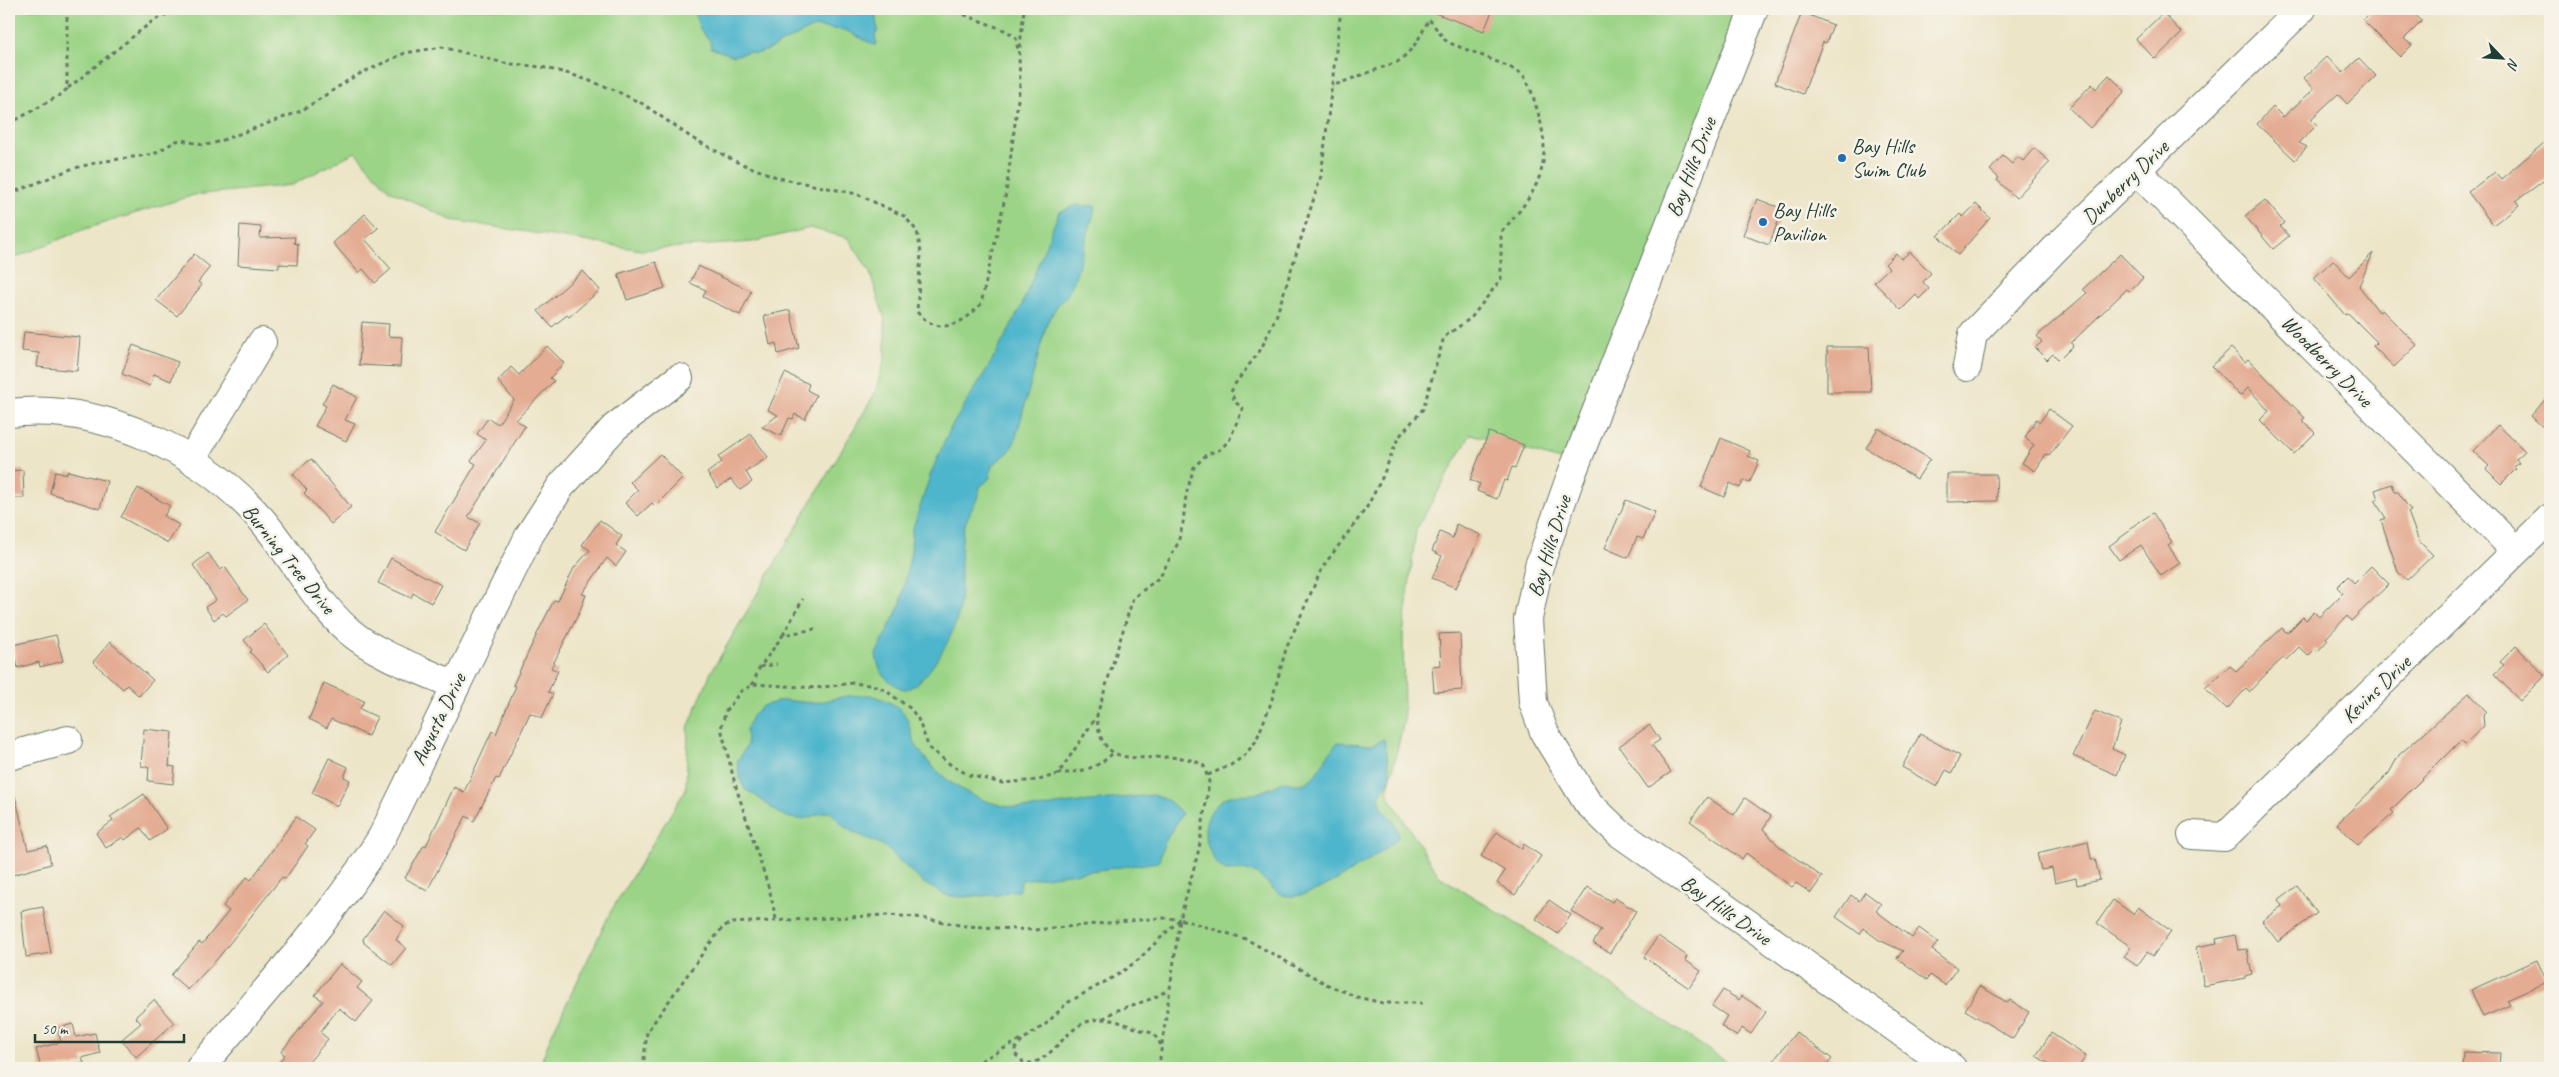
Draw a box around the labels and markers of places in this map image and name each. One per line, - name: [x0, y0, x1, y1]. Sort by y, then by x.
- place label: Bay Hills Swim Club: [1852, 133, 1927, 183]
- marker: Bay Hills Swim Club: [1836, 152, 1848, 164]
- place label: Bay Hills Pavilion: [1773, 197, 1837, 247]
- marker: Bay Hills Pavilion: [1757, 216, 1769, 228]

